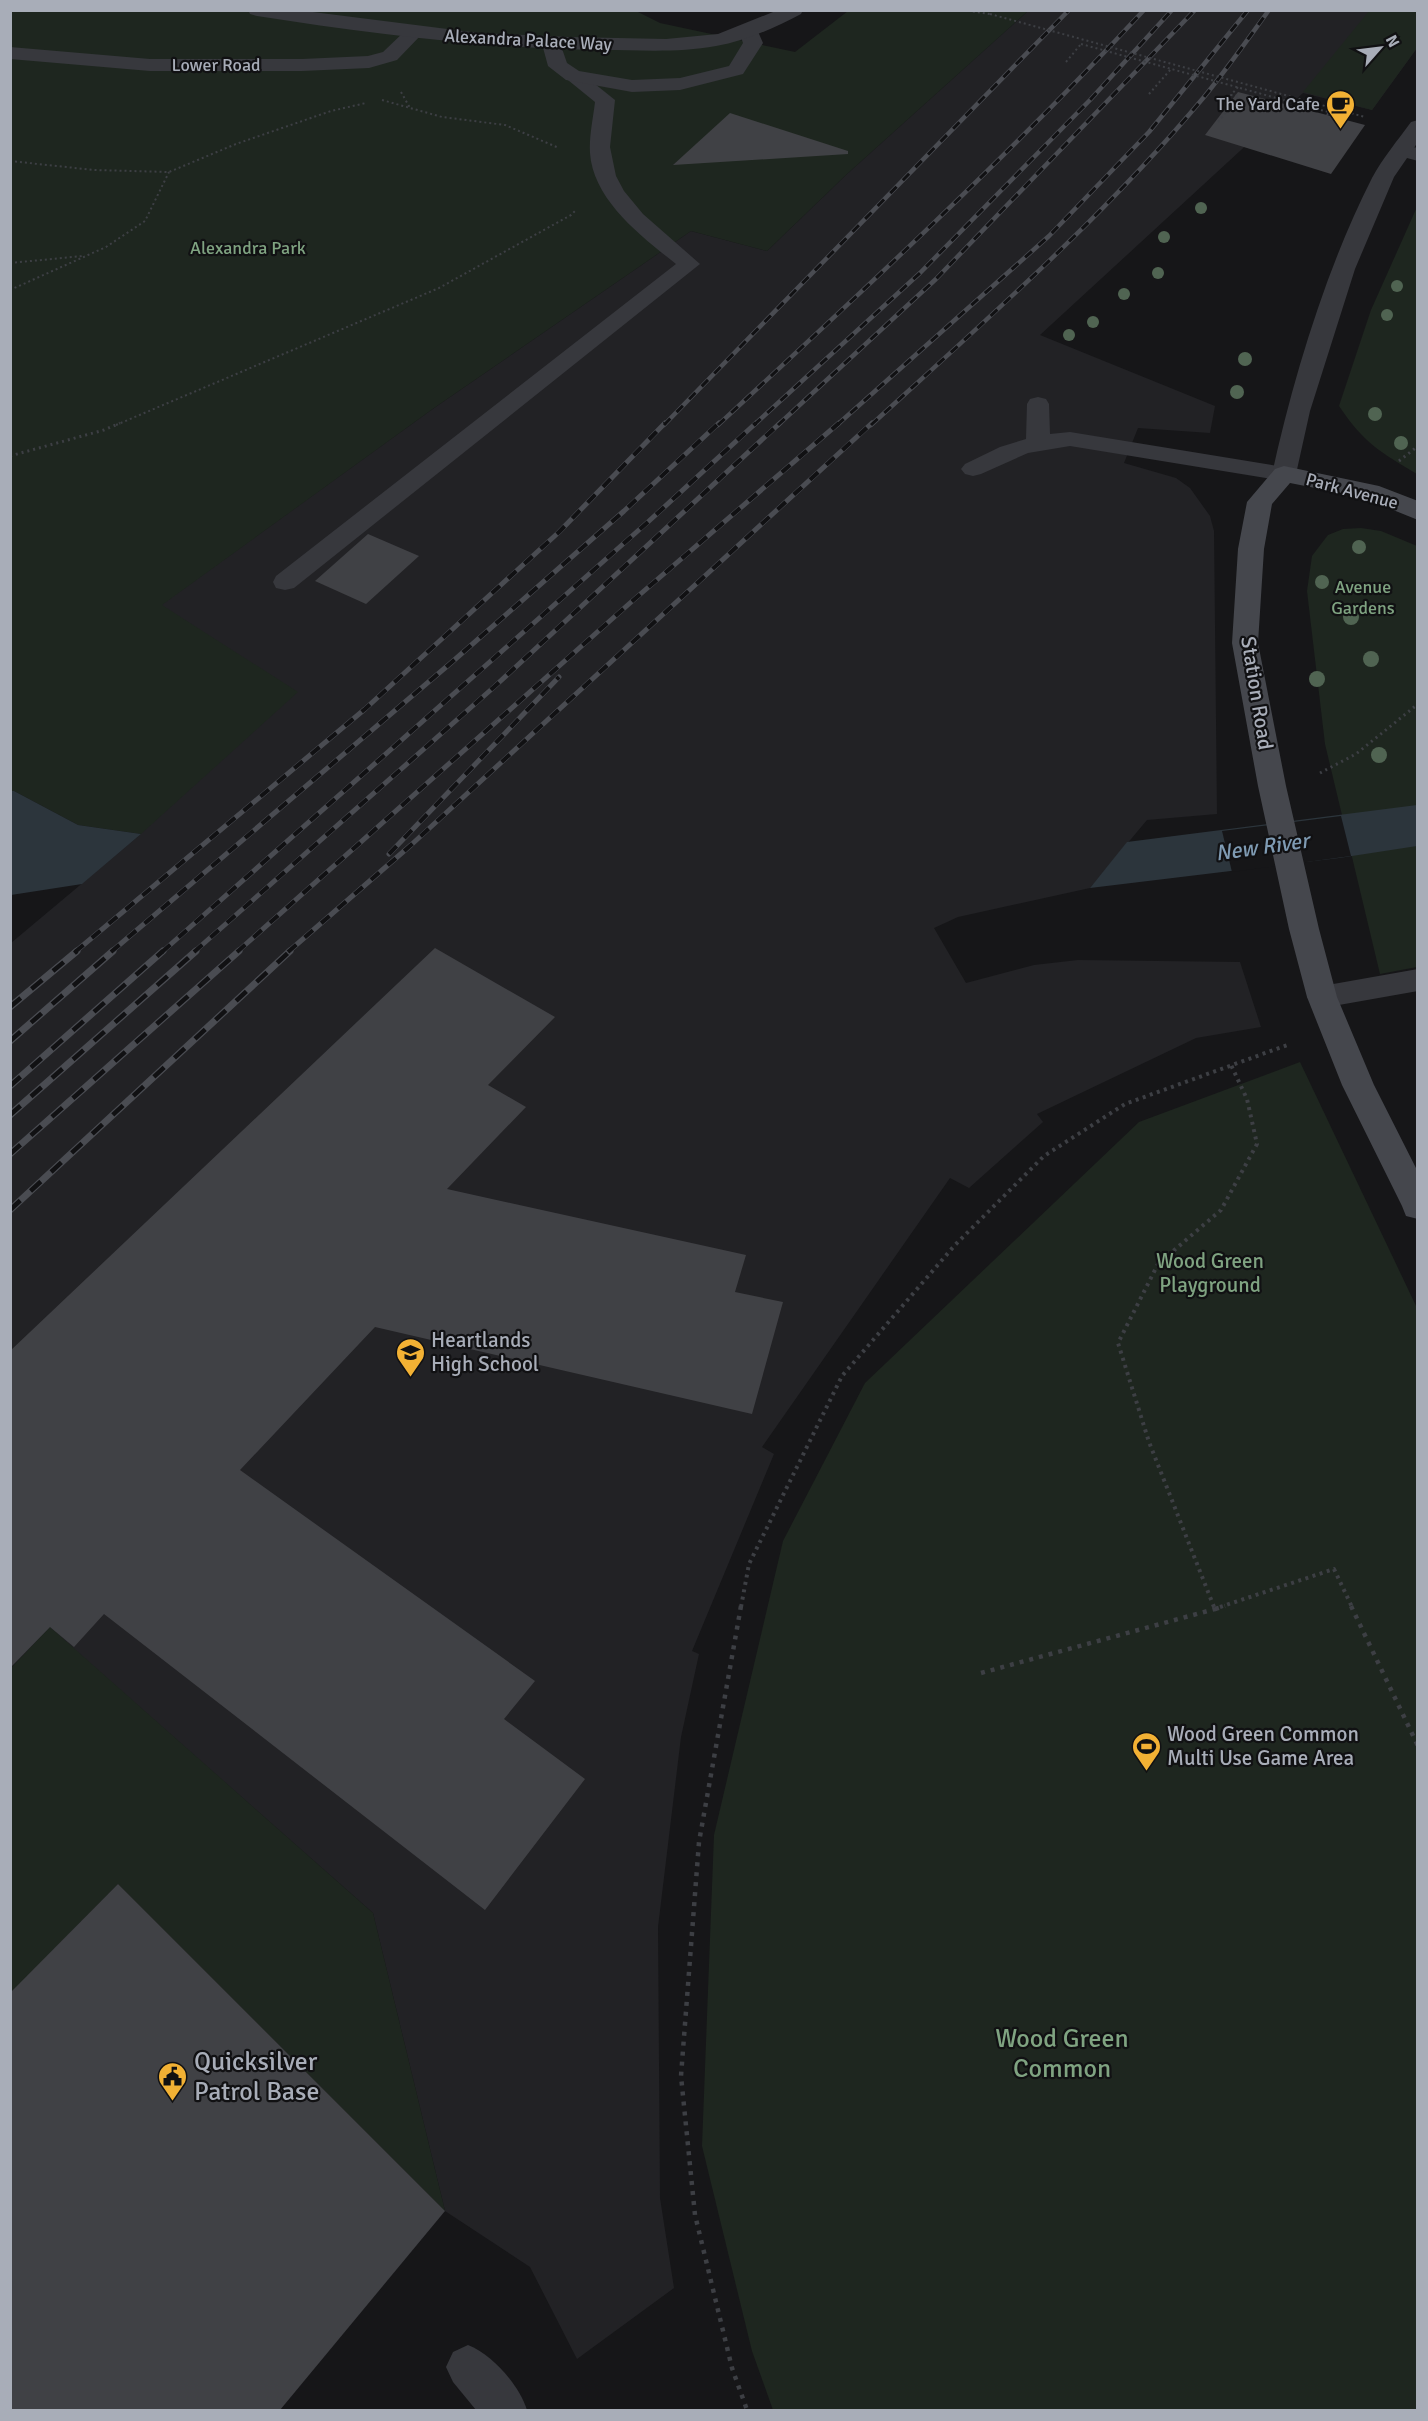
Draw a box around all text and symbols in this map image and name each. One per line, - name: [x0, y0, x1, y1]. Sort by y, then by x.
- north arrow: [1350, 18, 1410, 78]
- street label: Alexandra Palace Way: [444, 25, 613, 55]
- text: N: [1381, 32, 1404, 51]
- street label: Lower Road: [172, 54, 261, 76]
- cafe icon: The Yard Cafe: [1325, 88, 1357, 130]
- place label: The Yard Cafe: [1216, 93, 1320, 115]
- park label: Alexandra Park: [190, 237, 306, 259]
- street label: Park Avenue: [1303, 468, 1401, 514]
- park label: Avenue Gardens: [1331, 576, 1395, 619]
- street label: Station Road: [1235, 634, 1279, 752]
- water label: New River: [1214, 826, 1313, 866]
- park label: Wood Green Playground: [1156, 1248, 1264, 1298]
- place label: Heartlands High School: [431, 1327, 539, 1377]
- school or university icon: Heartlands High School: [394, 1336, 426, 1378]
- place label: Wood Green Common Multi Use Game Area: [1167, 1721, 1359, 1771]
- sports icon: Wood Green Common Multi Use Game Area: [1130, 1730, 1162, 1772]
- park label: Wood Green Common: [995, 2023, 1129, 2085]
- place label: Quicksilver Patrol Base: [194, 2046, 319, 2108]
- public building icon: Quicksilver Patrol Base: [157, 2060, 189, 2102]

